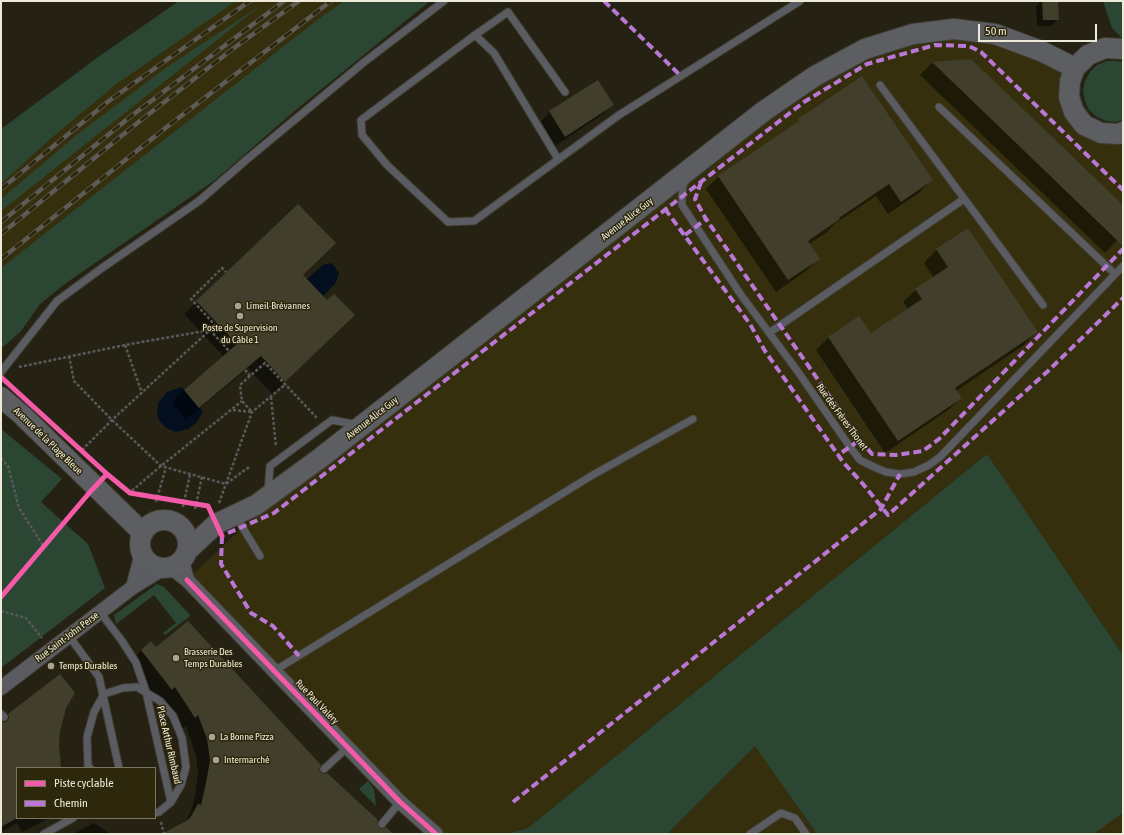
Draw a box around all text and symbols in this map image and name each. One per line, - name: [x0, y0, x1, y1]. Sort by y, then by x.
- scale bar: [980, 16, 1099, 42]
- text: 50 m: [985, 24, 1007, 38]
- street label: Avenue Alice Guy: [599, 195, 655, 243]
- place label: Limeil-Brévannes: [246, 300, 310, 312]
- marker: Limeil-Brévannes: [233, 301, 243, 311]
- marker: Poste de Supervision du Câble 1: [235, 311, 245, 321]
- place label: Poste de Supervision du Câble 1: [202, 322, 278, 346]
- street label: Rue des Frères Thonet: [814, 381, 870, 453]
- street label: Avenue Alice Guy: [344, 394, 400, 442]
- street label: Avenue de la Plage Bleue: [11, 405, 85, 477]
- street label: Rue Saint-John Perse: [33, 609, 101, 665]
- place label: Brasserie Des Temps Durables: [184, 646, 242, 670]
- marker: Brasserie Des Temps Durables: [171, 653, 181, 663]
- place label: Temps Durables: [59, 660, 117, 672]
- marker: Temps Durables: [46, 661, 56, 671]
- street label: Rue Paul Valéry: [293, 677, 341, 727]
- street label: Place Arthur Rimbaud: [154, 705, 184, 785]
- place label: La Bonne Pizza: [220, 731, 274, 743]
- marker: La Bonne Pizza: [207, 732, 217, 742]
- place label: Intermarché: [224, 754, 270, 766]
- marker: Intermarché: [211, 755, 221, 765]
- legend: [16, 767, 156, 819]
- text: Piste cyclable: [54, 776, 114, 790]
- text: Chemin: [54, 796, 88, 810]

